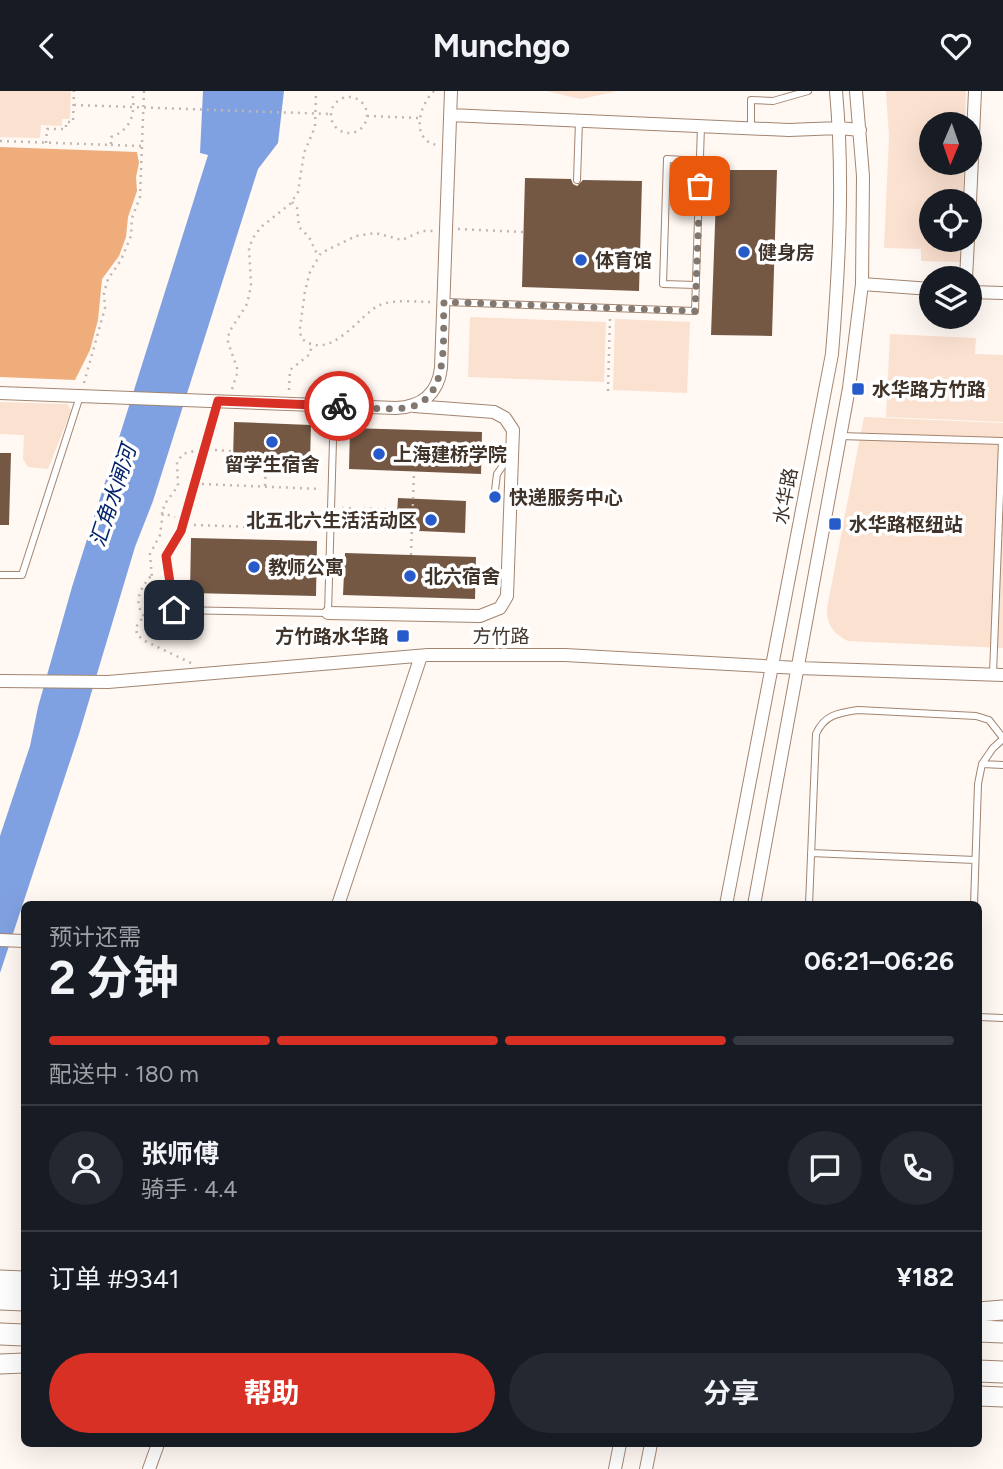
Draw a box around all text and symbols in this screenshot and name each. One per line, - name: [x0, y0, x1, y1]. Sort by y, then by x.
- icon: back: [28, 27, 66, 65]
- text: Munchgo: [433, 27, 570, 65]
- icon: heart: [937, 27, 975, 65]
- north arrow: [919, 112, 982, 175]
- map controls: [919, 112, 982, 329]
- pin: [670, 156, 730, 216]
- icon: bag: [681, 167, 719, 205]
- button: locate: [919, 189, 982, 252]
- place label: 健身房: [758, 241, 815, 264]
- marker: 健身房: [736, 244, 752, 260]
- place label: 体育馆: [595, 249, 652, 272]
- marker: 体育馆: [573, 252, 589, 268]
- button: layers: [919, 266, 982, 329]
- courier: [304, 371, 374, 441]
- place label: 水华路方竹路: [872, 378, 986, 401]
- marker: 水华路方竹路: [850, 381, 866, 397]
- icon: bike: [320, 387, 358, 425]
- marker: 留学生宿舍: [264, 434, 280, 450]
- water label: 汇角水闸河: [84, 438, 142, 550]
- place label: 上海建桥学院: [393, 443, 507, 466]
- marker: 上海建桥学院: [371, 446, 387, 462]
- place label: 留学生宿舍: [224, 453, 320, 476]
- street label: 水华路: [769, 466, 802, 526]
- place label: 快递服务中心: [509, 486, 623, 509]
- marker: 快递服务中心: [487, 489, 503, 505]
- place label: 北五北六生活活动区: [246, 509, 417, 532]
- marker: 北五北六生活活动区: [423, 512, 439, 528]
- place label: 水华路枢纽站: [849, 513, 963, 536]
- marker: 水华路枢纽站: [827, 516, 843, 532]
- place label: 教师公寓: [268, 556, 344, 579]
- marker: 教师公寓: [246, 559, 262, 575]
- place label: 北六宿舍: [424, 565, 500, 588]
- marker: 北六宿舍: [402, 568, 418, 584]
- pin: [144, 580, 204, 640]
- icon: home: [155, 591, 193, 629]
- place label: 方竹路水华路: [275, 625, 389, 648]
- street label: 方竹路: [472, 625, 530, 648]
- marker: 方竹路水华路: [395, 628, 411, 644]
- text: 预计还需: [49, 923, 141, 951]
- text: 06:21–06:26: [804, 945, 954, 977]
- text: 2 分钟: [49, 950, 179, 1006]
- text: 配送中 · 180 m: [49, 1060, 199, 1088]
- button: person: [49, 1131, 123, 1205]
- button: chat: [788, 1131, 862, 1205]
- button: phone: [880, 1131, 954, 1205]
- text: 张师傅: [141, 1138, 219, 1170]
- text: 骑手 · 4.4: [141, 1175, 238, 1203]
- text: ¥182: [897, 1261, 954, 1293]
- text: 订单 #9341: [49, 1263, 180, 1295]
- button: 帮助: [49, 1353, 495, 1433]
- button: 分享: [509, 1353, 954, 1433]

